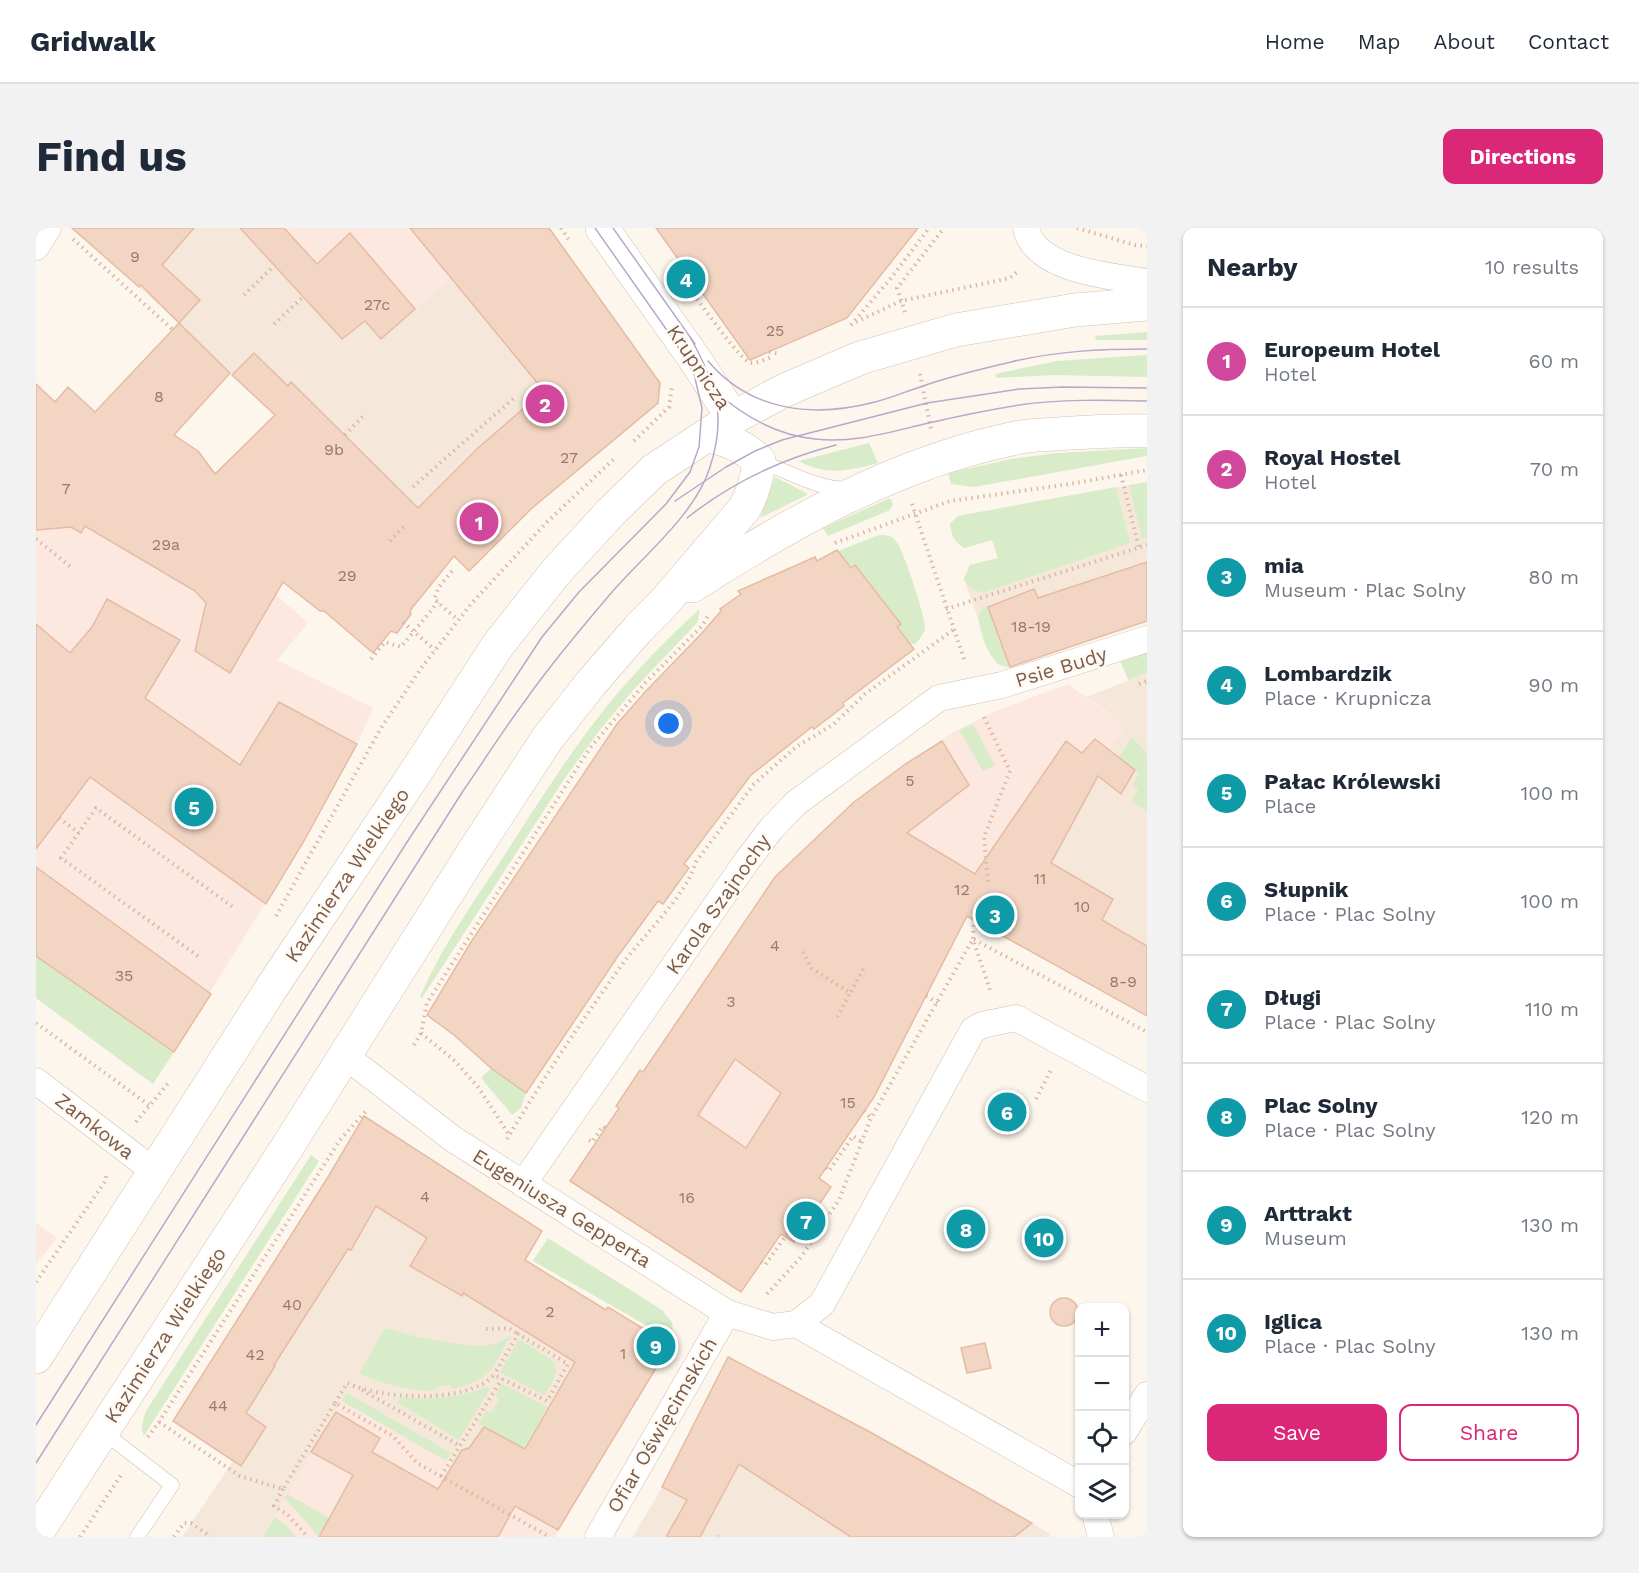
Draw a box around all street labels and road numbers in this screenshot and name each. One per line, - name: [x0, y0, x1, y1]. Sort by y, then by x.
- street label: Krupnicza: [662, 320, 736, 414]
- street label: Psie Budy: [1012, 641, 1110, 692]
- street label: Kazimierza Wielkiego: [280, 783, 414, 967]
- street label: Karola Szajnochy: [661, 829, 776, 979]
- street label: Zamkowa: [51, 1088, 139, 1164]
- street label: Eugeniusza Gepperta: [468, 1143, 656, 1273]
- street label: Kazimierza Wielkiego: [99, 1242, 231, 1428]
- street label: Ofiar Oświęcimskich: [602, 1333, 722, 1517]

